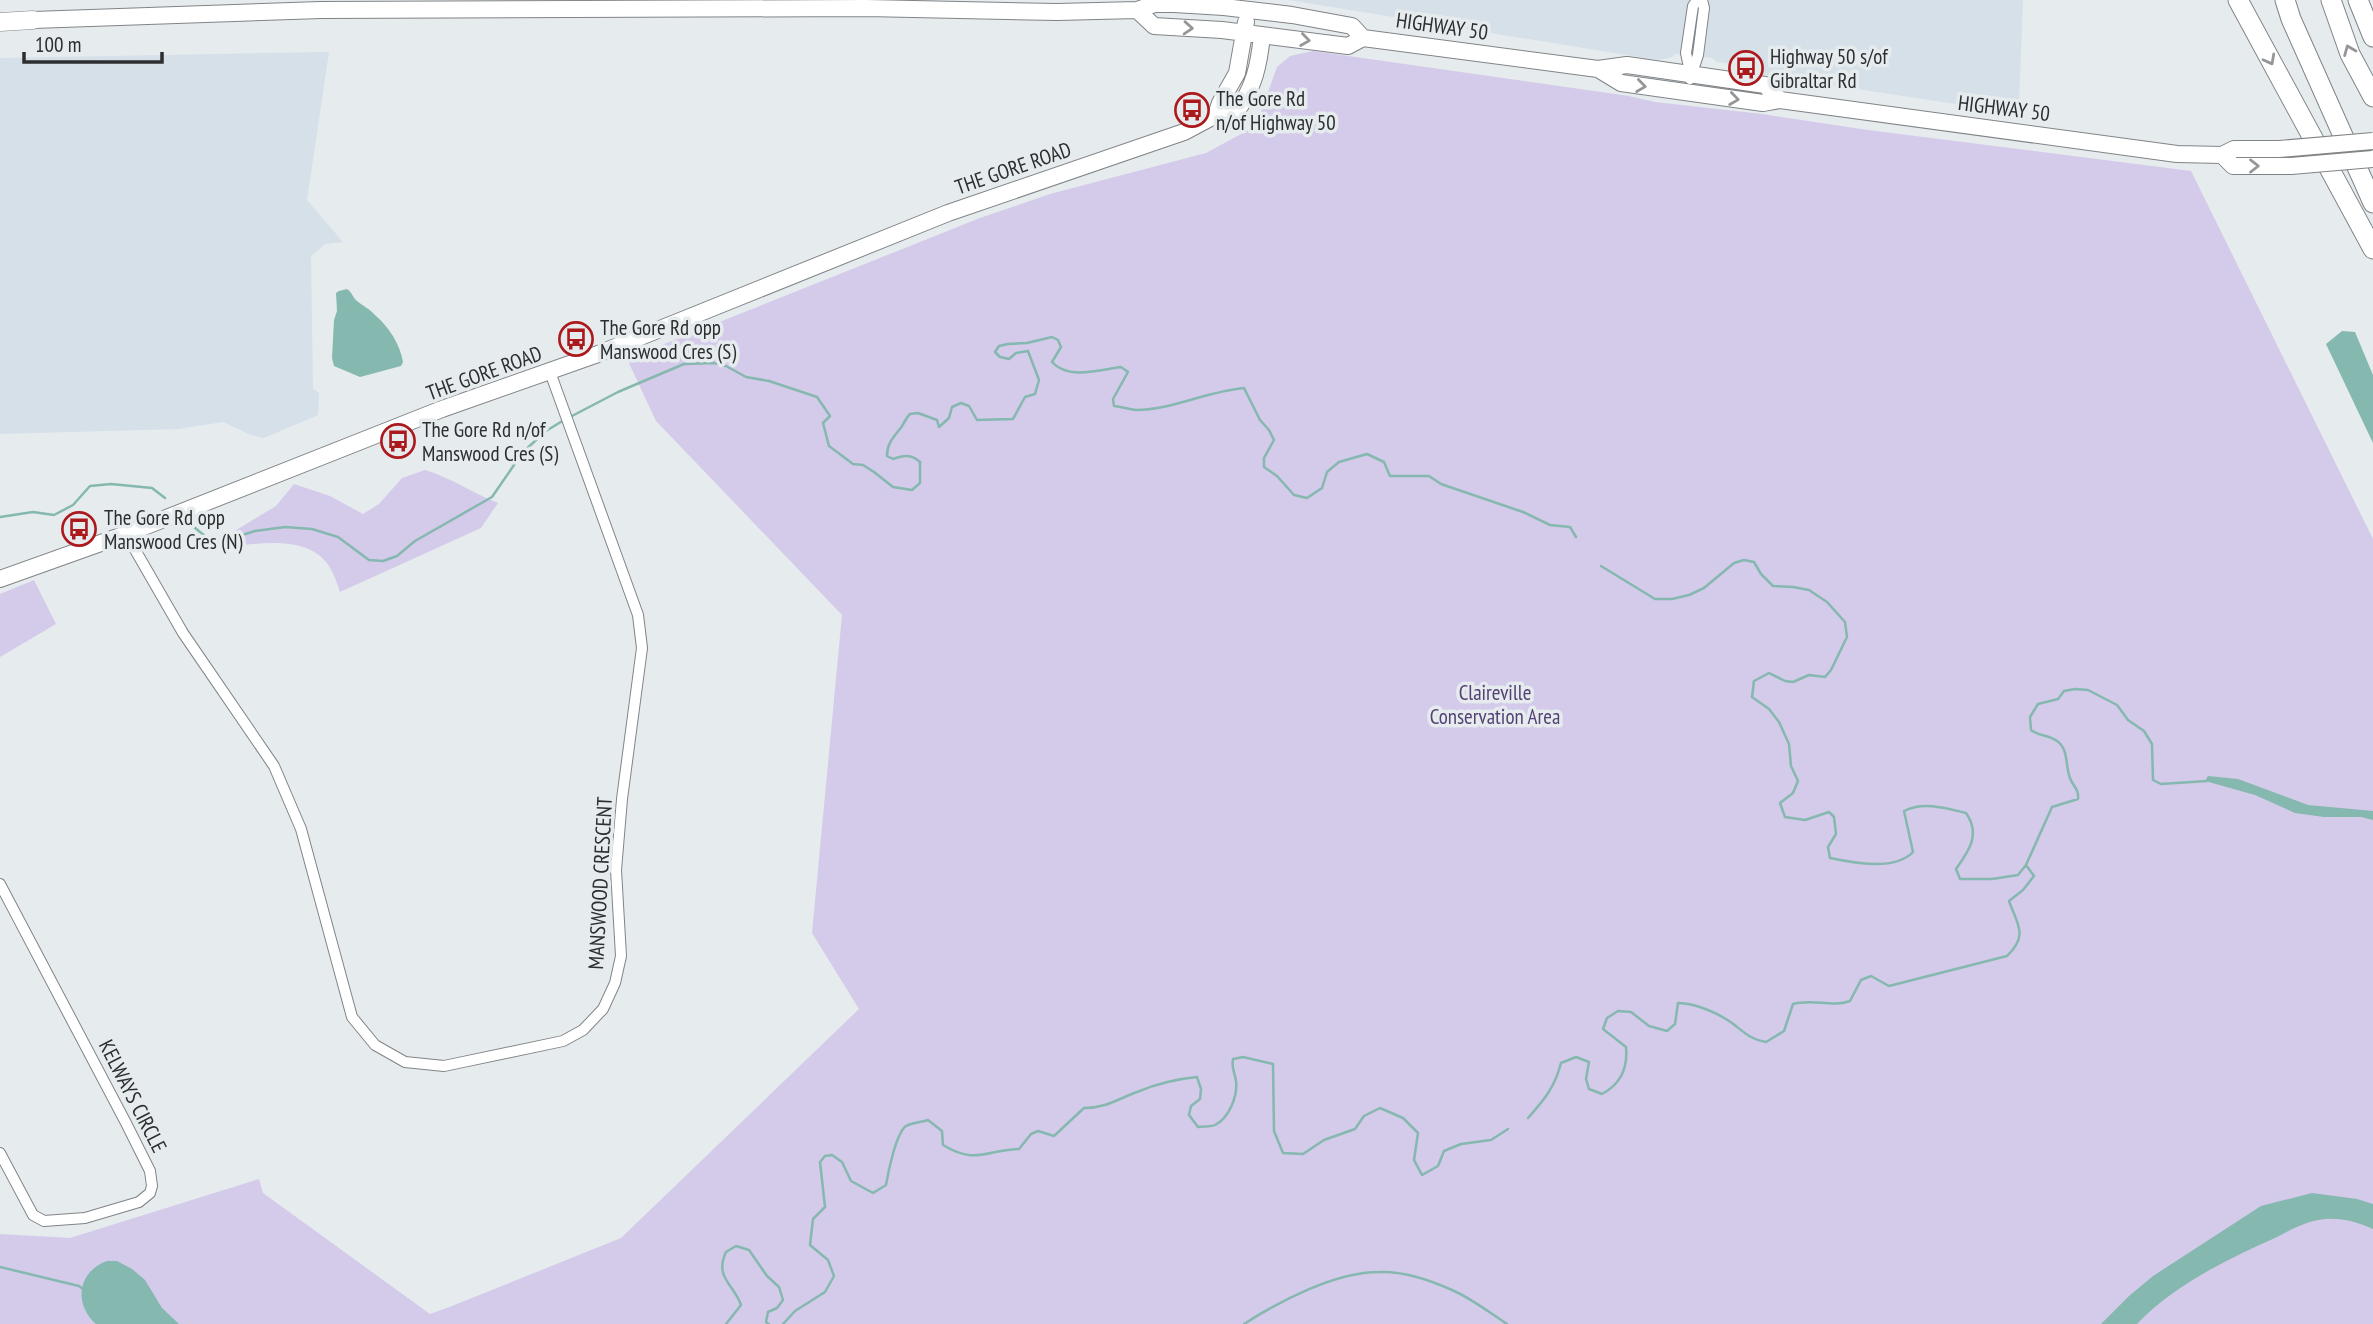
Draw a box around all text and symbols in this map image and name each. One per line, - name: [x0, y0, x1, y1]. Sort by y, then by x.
- street label: HIGHWAY 50: [1394, 6, 1490, 46]
- one-way arrow: [1183, 20, 1194, 35]
- scale bar: [24, 21, 163, 65]
- text: 100 m: [35, 31, 81, 58]
- one-way arrow: [1299, 32, 1311, 47]
- place label: Highway 50 s/of Gibraltar Rd: [1770, 43, 1888, 94]
- one-way arrow: [2343, 45, 2357, 57]
- bus stop icon: Highway 50 s/of Gibraltar Rd: [1727, 49, 1765, 87]
- one-way arrow: [2262, 53, 2275, 65]
- one-way arrow: [1635, 78, 1647, 93]
- place label: The Gore Rd n/of Highway 50: [1216, 85, 1336, 136]
- street label: HIGHWAY 50: [1956, 89, 2052, 127]
- bus stop icon: The Gore Rd n/of Highway 50: [1173, 91, 1211, 129]
- one-way arrow: [1729, 91, 1740, 106]
- street label: THE GORE ROAD: [951, 136, 1075, 200]
- one-way arrow: [2250, 158, 2260, 174]
- place label: The Gore Rd opp Manswood Cres (S): [600, 314, 736, 365]
- bus stop icon: The Gore Rd opp Manswood Cres (S): [557, 320, 595, 358]
- street label: THE GORE ROAD: [423, 340, 545, 406]
- place label: The Gore Rd n/of Manswood Cres (S): [422, 416, 558, 467]
- bus stop icon: The Gore Rd n/of Manswood Cres (S): [379, 422, 417, 460]
- place label: The Gore Rd opp Manswood Cres (N): [104, 504, 242, 555]
- bus stop icon: The Gore Rd opp Manswood Cres (N): [60, 510, 98, 548]
- park label: Claireville Conservation Area: [1430, 679, 1560, 730]
- street label: MANSWOOD CRESCENT: [582, 795, 618, 970]
- street label: KELWAYS CIRCLE: [93, 1035, 173, 1157]

